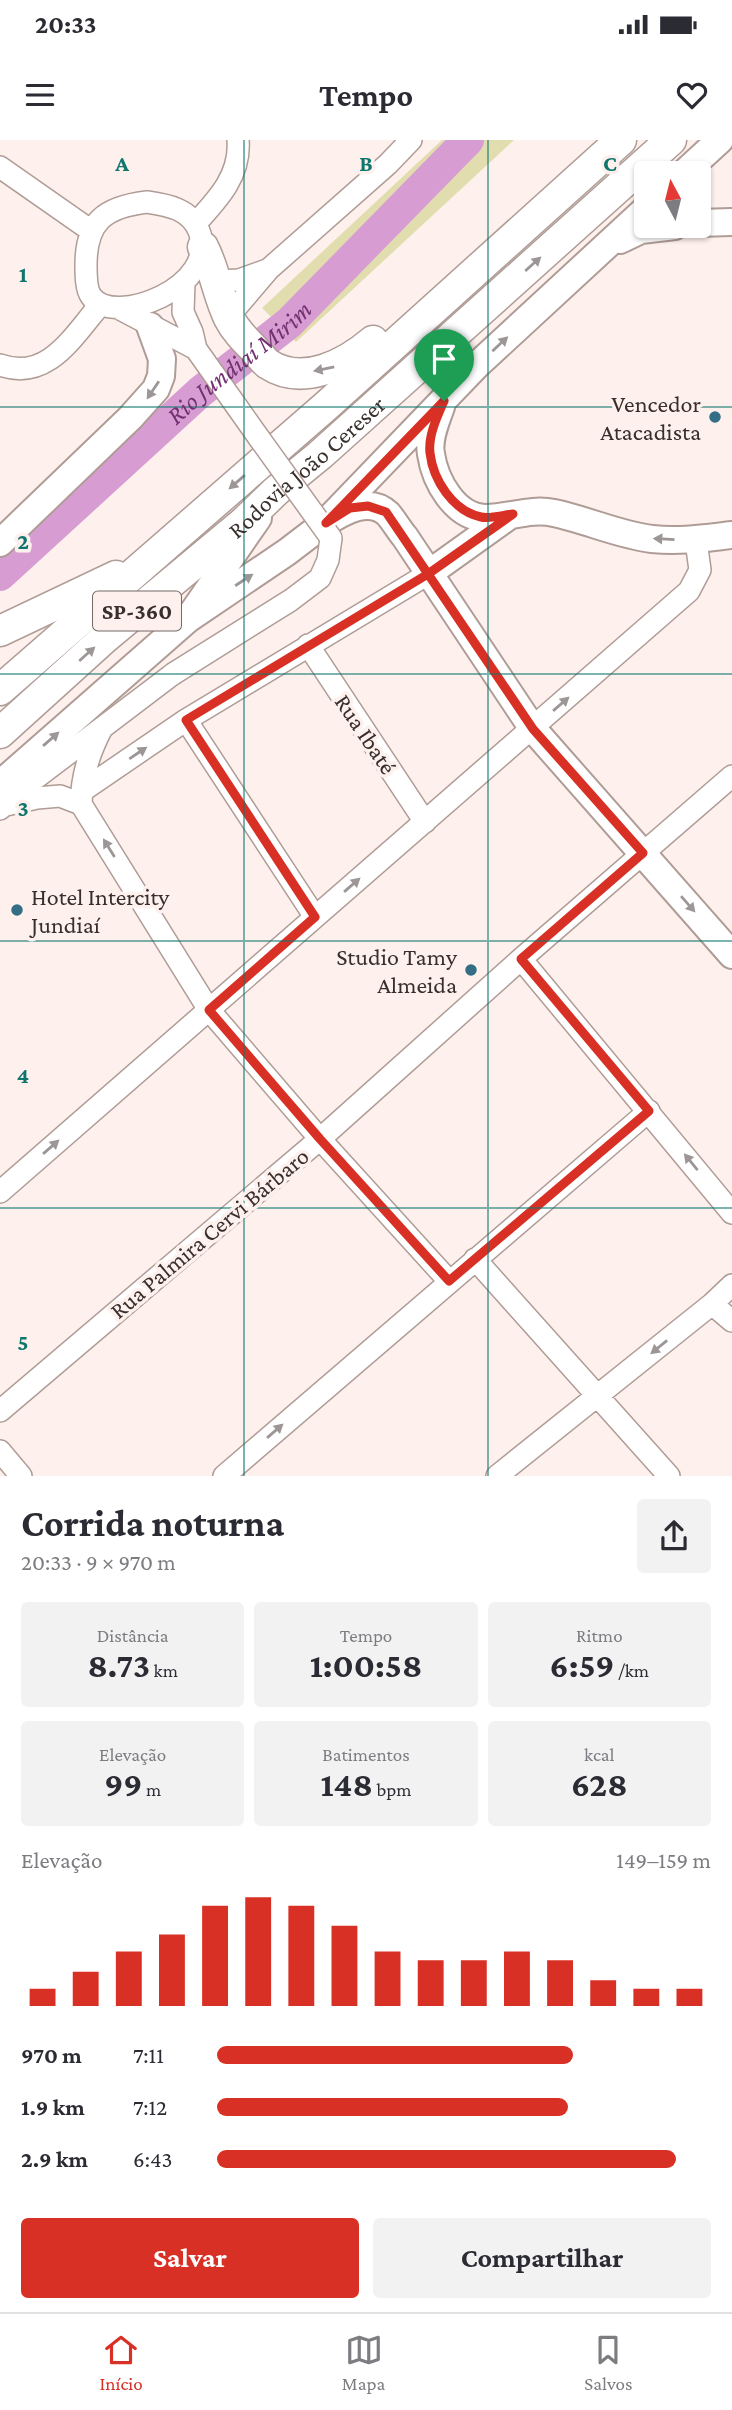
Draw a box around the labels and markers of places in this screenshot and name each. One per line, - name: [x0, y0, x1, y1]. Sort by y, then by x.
- pin: [414, 329, 474, 401]
- place label: Vencedor Atacadista: [600, 390, 701, 445]
- marker: Vencedor Atacadista: [707, 409, 723, 425]
- place label: Hotel Intercity Jundiaí: [29, 883, 170, 938]
- marker: Hotel Intercity Jundiaí: [9, 902, 25, 918]
- place label: Studio Tamy Almeida: [336, 943, 458, 998]
- marker: Studio Tamy Almeida: [463, 962, 479, 978]

